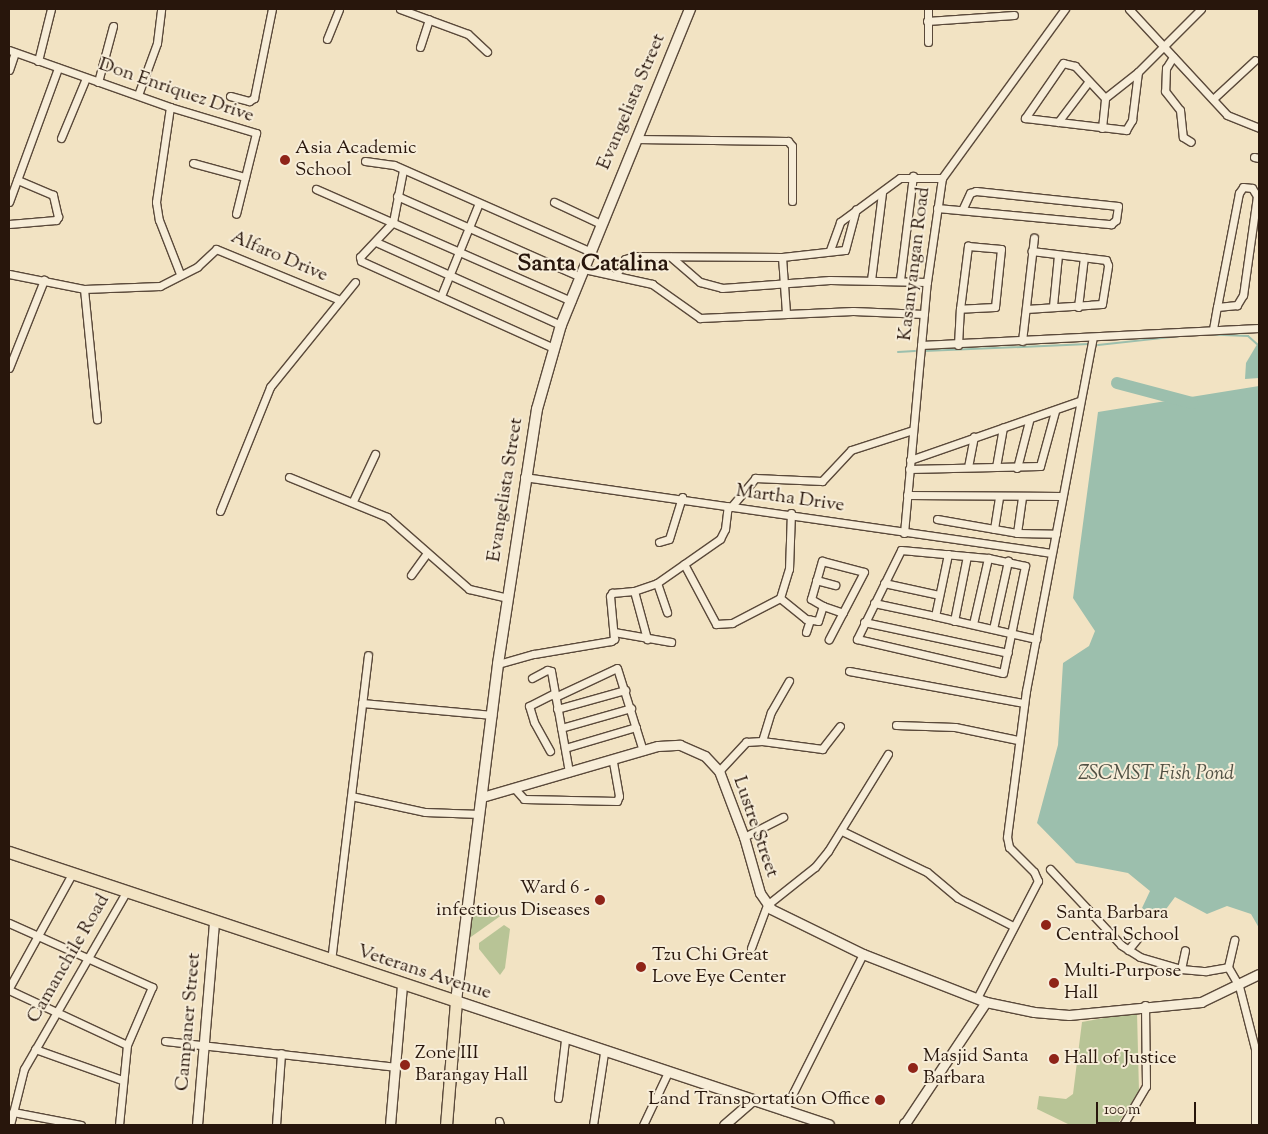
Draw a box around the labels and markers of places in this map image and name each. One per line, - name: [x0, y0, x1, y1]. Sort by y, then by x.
- place label: Asia Academic School: [295, 138, 417, 182]
- marker: Asia Academic School: [279, 154, 291, 166]
- place label: Ward 6 - infectious Diseases: [436, 878, 590, 922]
- marker: Ward 6 - infectious Diseases: [594, 894, 606, 906]
- place label: Santa Barbara Central School: [1056, 903, 1179, 947]
- marker: Santa Barbara Central School: [1040, 919, 1052, 931]
- place label: Tzu Chi Great Love Eye Center: [652, 945, 786, 989]
- marker: Tzu Chi Great Love Eye Center: [634, 960, 648, 974]
- place label: Multi-Purpose Hall: [1064, 961, 1181, 1005]
- marker: Multi-Purpose Hall: [1048, 977, 1060, 989]
- place label: Zone III Barangay Hall: [415, 1043, 528, 1087]
- place label: Masjid Santa Barbara: [923, 1046, 1028, 1090]
- place label: Hall of Justice: [1064, 1048, 1177, 1070]
- marker: Hall of Justice: [1048, 1053, 1060, 1065]
- marker: Zone III Barangay Hall: [399, 1059, 411, 1071]
- marker: Masjid Santa Barbara: [907, 1062, 919, 1074]
- place label: Land Transportation Office: [648, 1089, 870, 1111]
- marker: Land Transportation Office: [874, 1094, 886, 1106]

